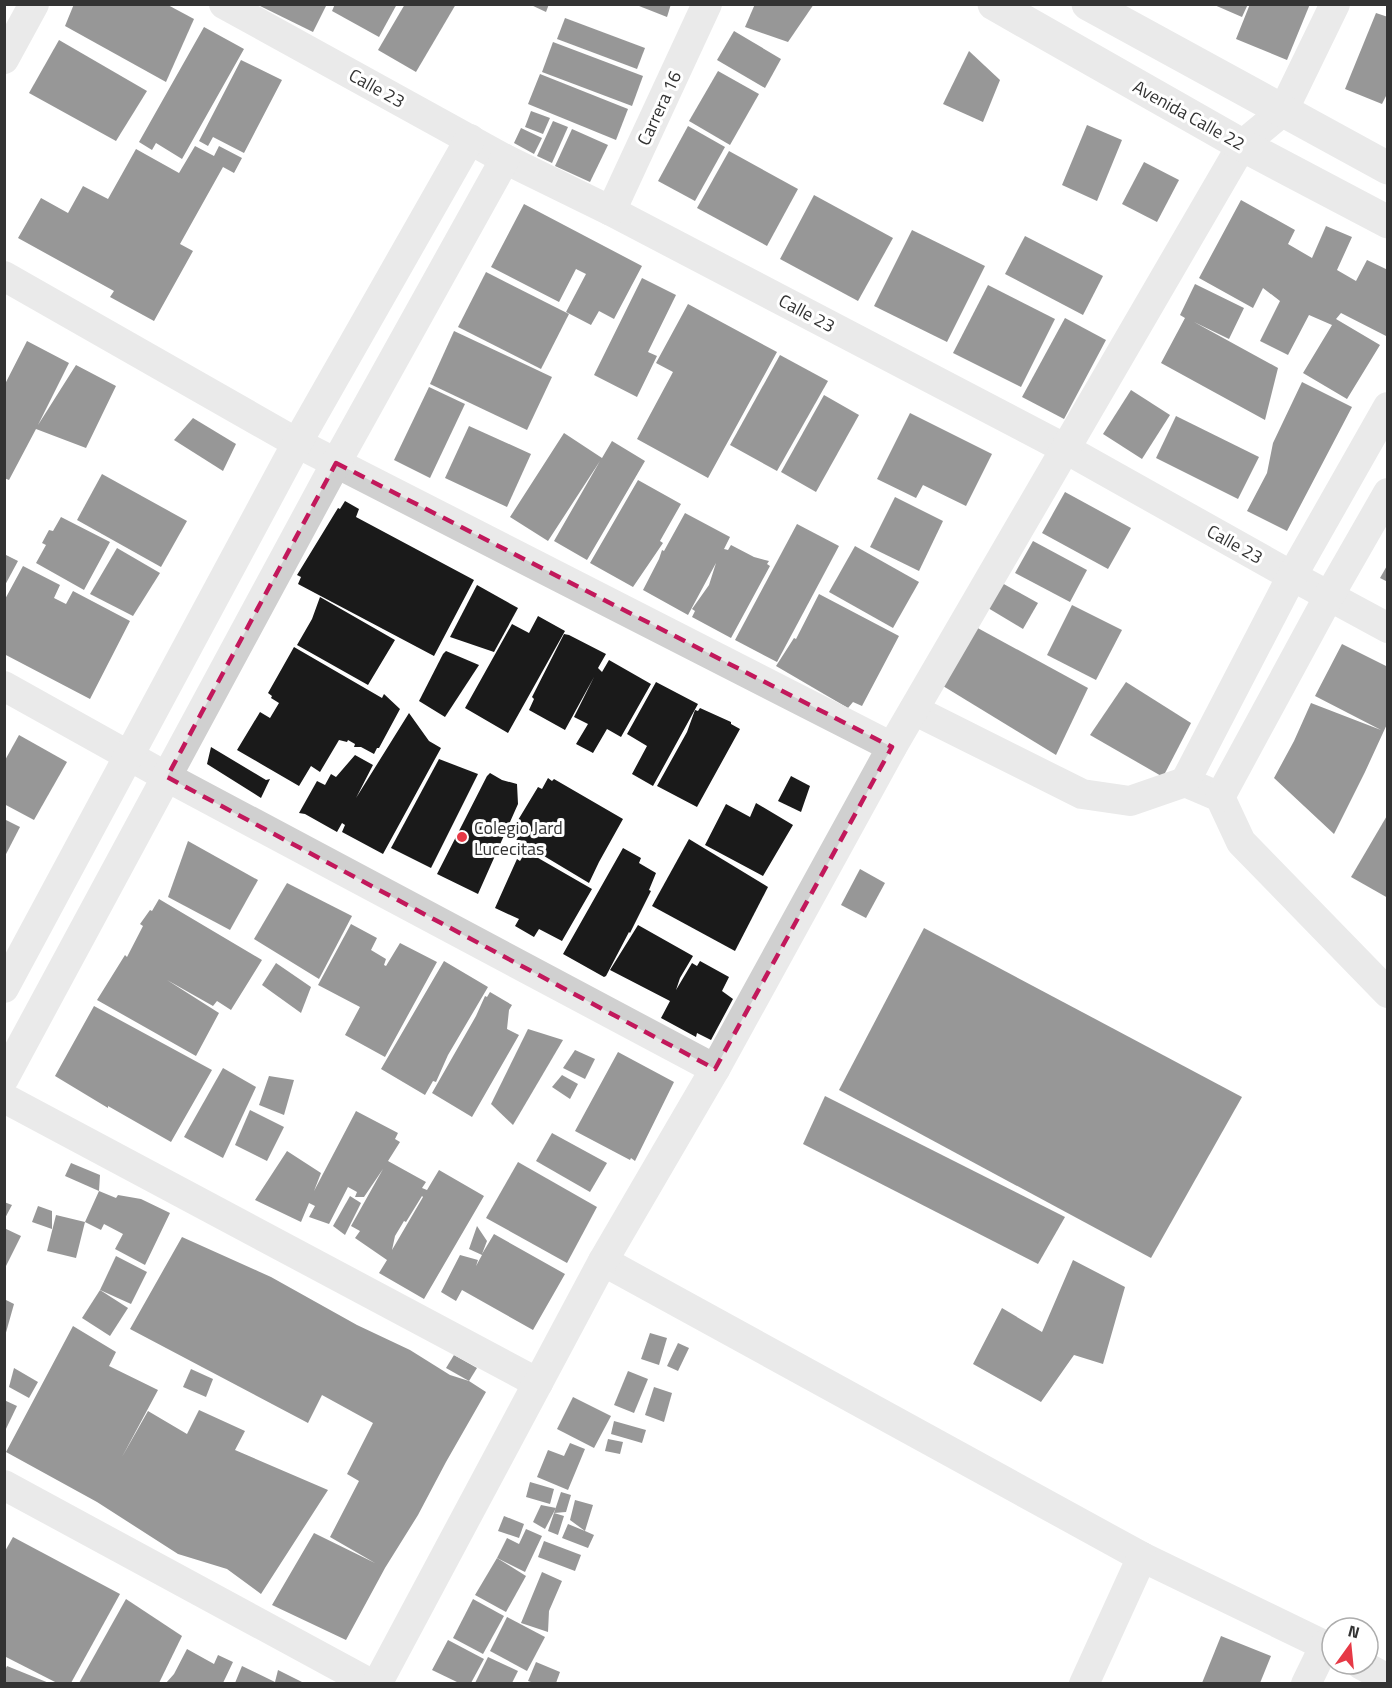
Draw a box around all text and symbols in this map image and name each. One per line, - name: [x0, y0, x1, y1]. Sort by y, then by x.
- street label: Calle 23: [344, 62, 410, 114]
- street label: Carrera 16: [630, 66, 688, 150]
- street label: Avenida Calle 22: [1128, 73, 1250, 157]
- street label: Calle 23: [774, 287, 840, 339]
- street label: Calle 23: [1202, 518, 1268, 570]
- place label: Colegio Jard Lucecitas: [474, 814, 563, 862]
- marker: Colegio Jard Lucecitas: [455, 830, 469, 844]
- north arrow: [1320, 1616, 1380, 1676]
- text: N: [1345, 1618, 1362, 1645]

